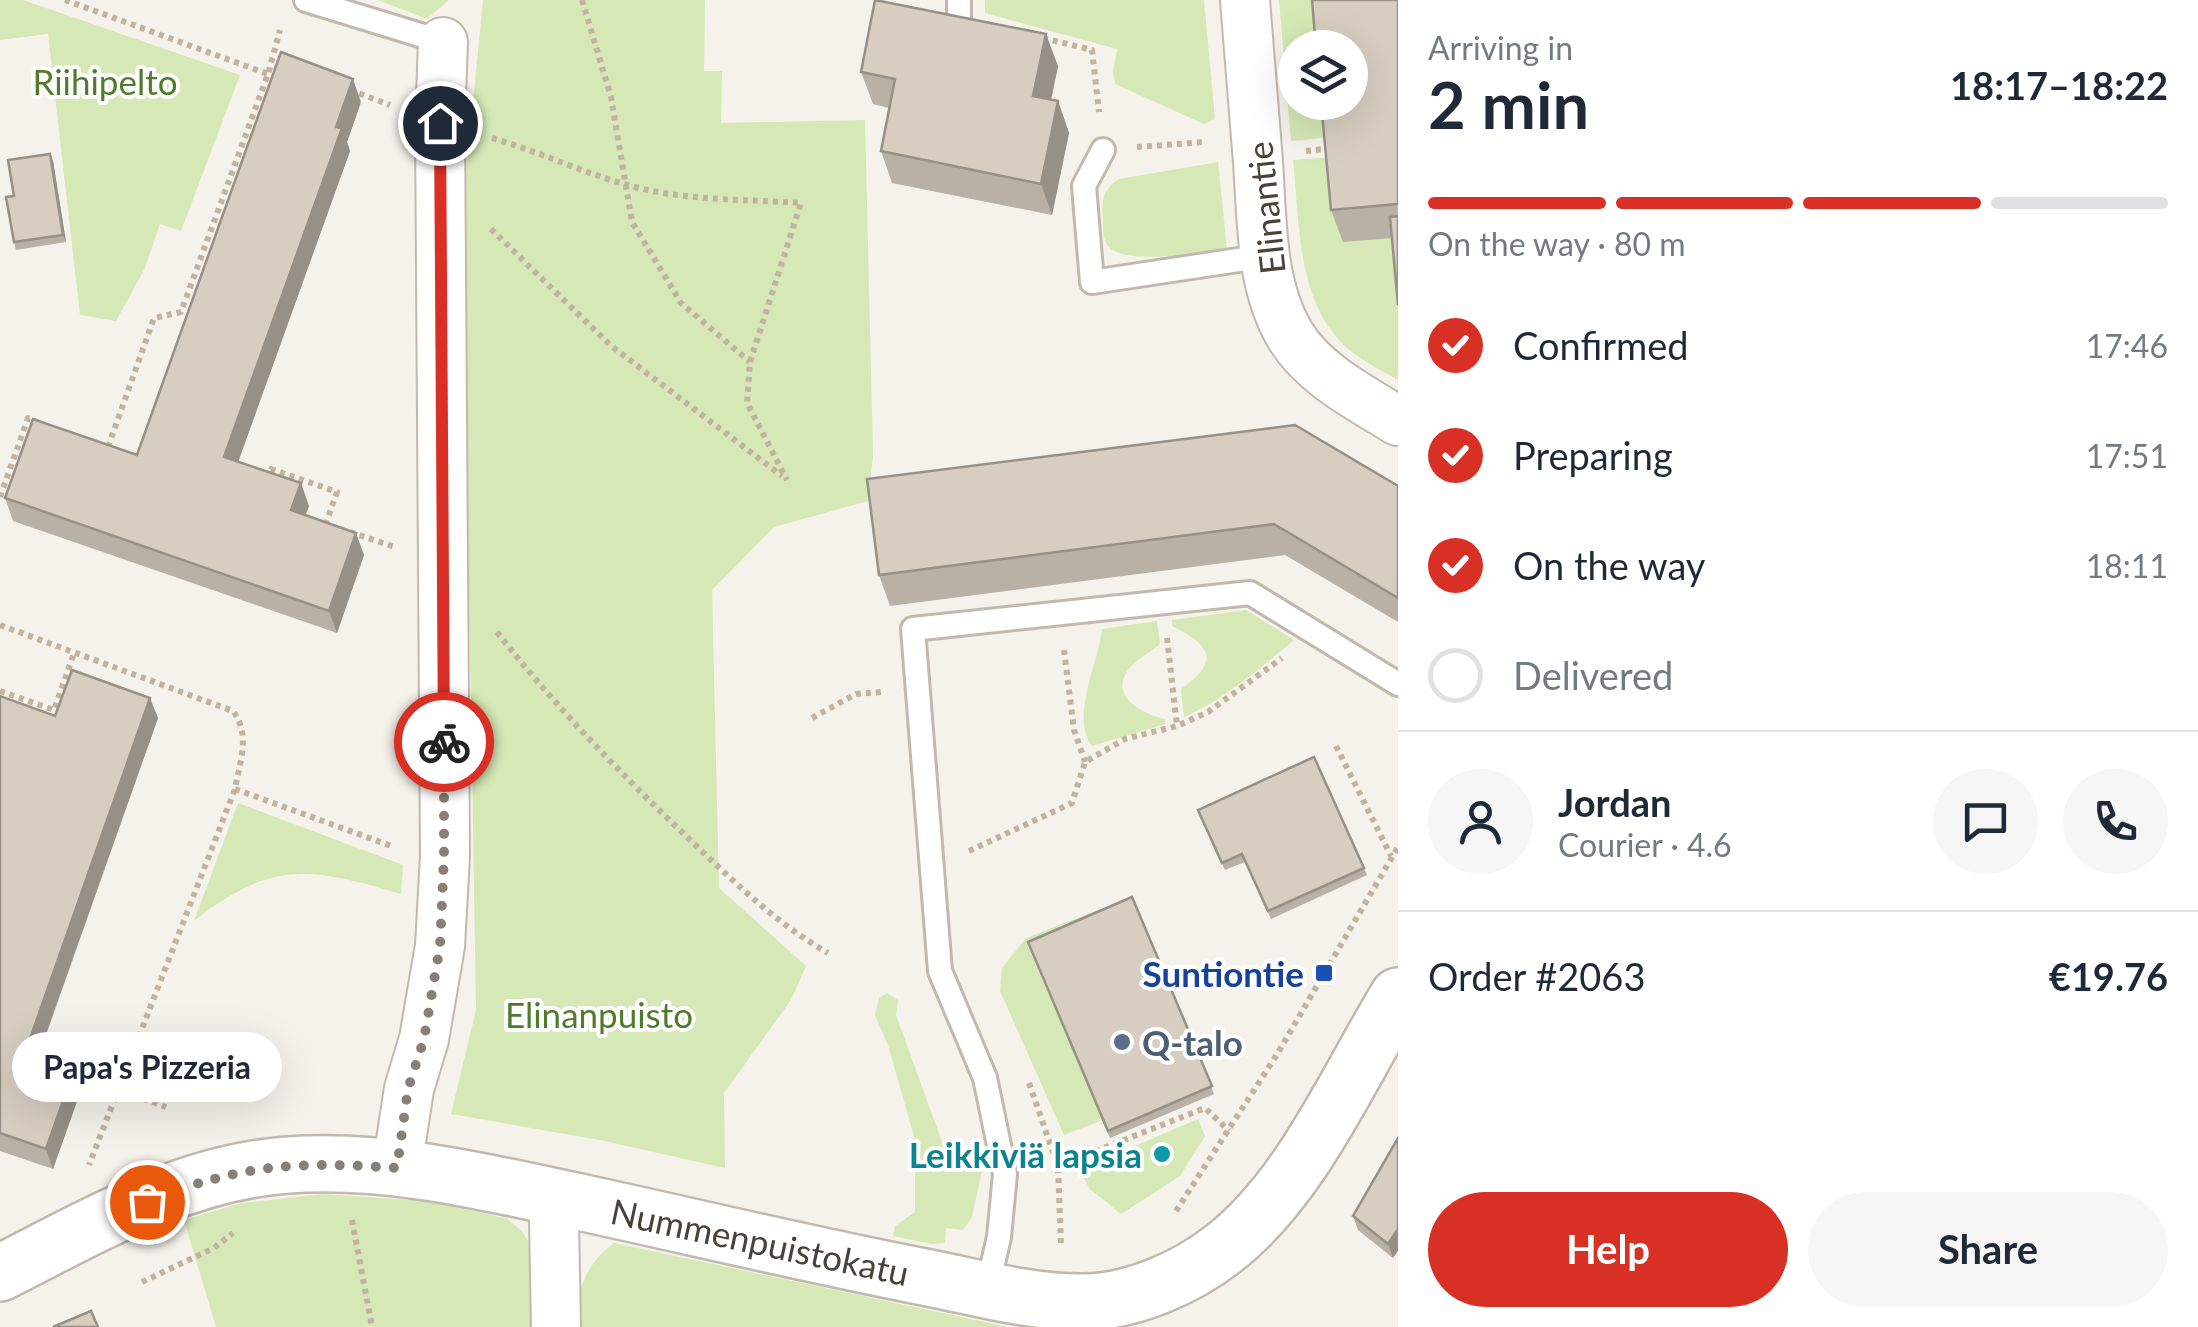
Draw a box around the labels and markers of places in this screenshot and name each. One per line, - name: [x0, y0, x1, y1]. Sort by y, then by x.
- pin: [398, 81, 483, 166]
- place label: Suntiontie: [1143, 952, 1304, 994]
- marker: Suntiontie: [1313, 962, 1335, 984]
- place label: Q-talo: [1142, 1021, 1243, 1063]
- marker: Q-talo: [1111, 1031, 1133, 1053]
- callout: Papa's Pizzeria: [12, 1032, 282, 1102]
- place label: Leikkiviä lapsia: [909, 1133, 1142, 1175]
- marker: Leikkiviä lapsia: [1151, 1143, 1173, 1165]
- pin: [105, 1160, 190, 1245]

